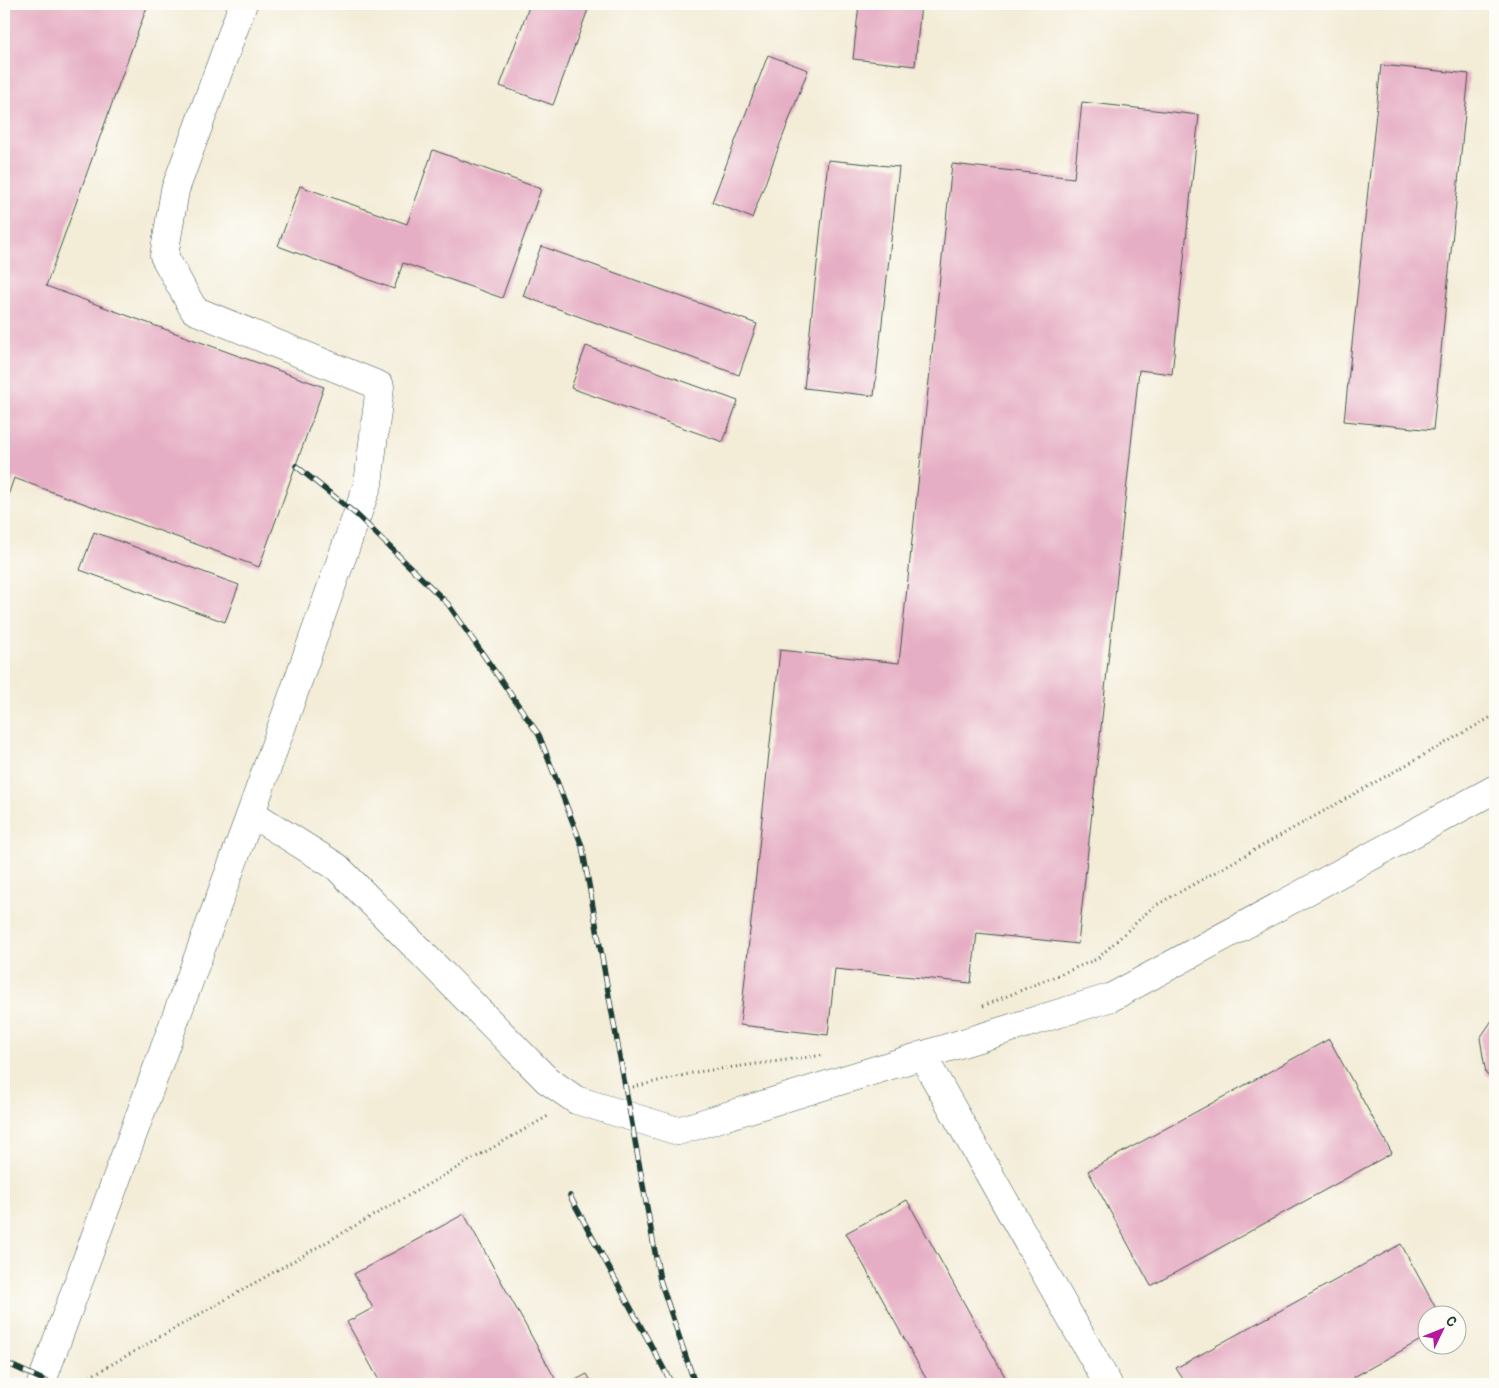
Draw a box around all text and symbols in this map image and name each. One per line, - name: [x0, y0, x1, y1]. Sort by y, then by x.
- north arrow: [1416, 1306, 1466, 1356]
- text: С: [1442, 1313, 1461, 1331]

